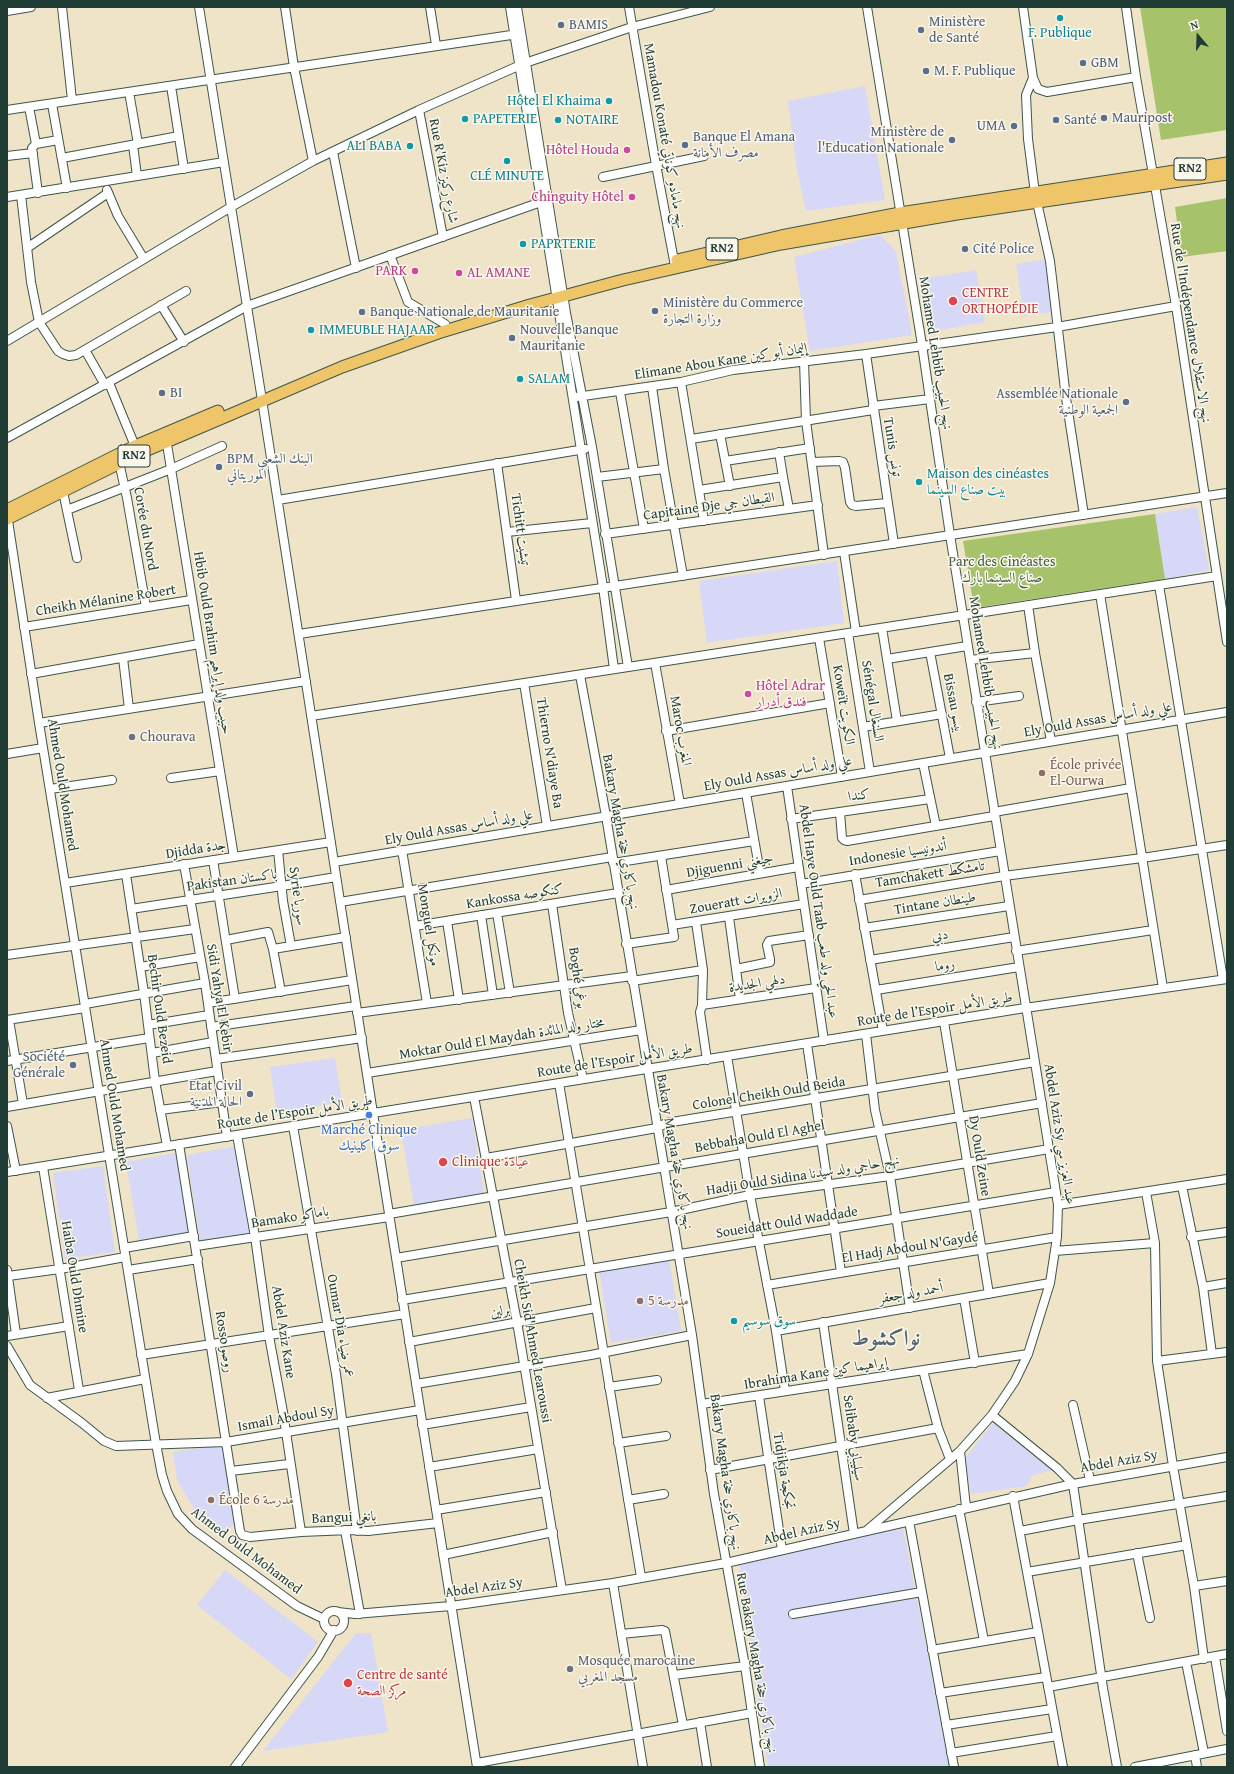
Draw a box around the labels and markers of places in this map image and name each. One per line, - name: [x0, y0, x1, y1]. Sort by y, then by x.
- marker: F. Publique: [1055, 13, 1065, 23]
- place label: Ministère de Santé: [929, 14, 985, 46]
- place label: BAMIS: [569, 17, 608, 33]
- marker: BAMIS: [556, 20, 566, 30]
- marker: Ministère de Santé: [916, 25, 926, 35]
- place label: F. Publique: [1028, 25, 1092, 41]
- place label: GBM: [1091, 55, 1119, 71]
- marker: GBM: [1078, 58, 1088, 68]
- place label: M. F. Publique: [934, 63, 1016, 79]
- marker: M. F. Publique: [921, 66, 931, 76]
- place label: Hôtel El Khaima: [507, 93, 601, 109]
- marker: Hôtel El Khaima: [604, 96, 614, 106]
- place label: Mauripost: [1112, 110, 1173, 126]
- place label: PAPETERIE: [473, 111, 537, 127]
- place label: NOTAIRE: [566, 112, 619, 128]
- place label: Santé: [1064, 112, 1097, 128]
- marker: Mauripost: [1099, 113, 1109, 123]
- marker: PAPETERIE: [460, 114, 470, 124]
- marker: NOTAIRE: [553, 115, 563, 125]
- marker: Santé: [1051, 115, 1061, 125]
- place label: UMA: [977, 118, 1006, 134]
- marker: UMA: [1009, 121, 1019, 131]
- place label: Ministère de l'Education Nationale: [818, 124, 944, 156]
- place label: Banque El Amana مصرف الأمانة: [693, 129, 795, 162]
- marker: Ministère de l'Education Nationale: [947, 135, 957, 145]
- place label: ALI BABA: [346, 138, 402, 154]
- marker: Banque El Amana مصرف الأمانة: [680, 140, 690, 150]
- marker: ALI BABA: [405, 141, 415, 151]
- place label: Hôtel Houda: [546, 142, 619, 158]
- marker: Hôtel Houda: [622, 145, 632, 155]
- marker: CLÉ MINUTE: [502, 156, 512, 166]
- place label: CLÉ MINUTE: [470, 168, 544, 184]
- place label: Chinguity Hôtel: [531, 189, 624, 205]
- marker: Chinguity Hôtel: [627, 192, 637, 202]
- place label: PAPRTERIE: [531, 236, 596, 252]
- marker: PAPRTERIE: [518, 239, 528, 249]
- place label: Cité Police: [973, 241, 1034, 257]
- marker: Cité Police: [960, 244, 970, 254]
- place label: PARK: [375, 263, 407, 279]
- place label: AL AMANE: [467, 265, 530, 281]
- marker: PARK: [410, 266, 420, 276]
- marker: AL AMANE: [454, 268, 464, 278]
- place label: CENTRE ORTHOPÉDIE: [962, 285, 1038, 318]
- place label: Ministère du Commerce وزارة التجارة: [663, 295, 803, 328]
- marker: CENTRE ORTHOPÉDIE: [947, 295, 959, 307]
- place label: Banque Nationale de Mauritanie: [370, 304, 559, 320]
- marker: Ministère du Commerce وزارة التجارة: [650, 306, 660, 316]
- marker: Banque Nationale de Mauritanie: [357, 307, 367, 317]
- place label: IMMEUBLE HAJAAR: [319, 322, 435, 338]
- place label: Nouvelle Banque Mauritanie: [520, 322, 619, 354]
- marker: IMMEUBLE HAJAAR: [306, 325, 316, 335]
- marker: Nouvelle Banque Mauritanie: [507, 333, 517, 343]
- place label: SALAM: [528, 371, 570, 387]
- marker: SALAM: [515, 374, 525, 384]
- place label: BI: [170, 385, 182, 401]
- place label: Assemblée Nationale الجمعية الوطنية: [996, 386, 1118, 418]
- marker: BI: [157, 388, 167, 398]
- marker: Assemblée Nationale الجمعية الوطنية: [1121, 397, 1131, 407]
- place label: BPM البنك الشعبي الموريتاني: [227, 451, 313, 484]
- marker: BPM البنك الشعبي الموريتاني: [214, 462, 224, 472]
- place label: Maison des cinéastes بيت صناع السينما: [927, 466, 1049, 498]
- marker: Maison des cinéastes بيت صناع السينما: [914, 477, 924, 487]
- place label: Hôtel Adrar فندق أدرار: [756, 678, 825, 710]
- marker: Hôtel Adrar فندق أدرار: [743, 689, 753, 699]
- place label: Chourava: [140, 729, 196, 745]
- marker: Chourava: [127, 732, 137, 742]
- place label: École privée El-Ourwa: [1050, 757, 1121, 790]
- marker: École privée El-Ourwa: [1037, 768, 1047, 778]
- place label: Société Générale: [13, 1049, 65, 1082]
- marker: Société Générale: [68, 1060, 78, 1070]
- place label: Etat Civil الحالة المدنية: [189, 1078, 242, 1110]
- marker: Etat Civil الحالة المدنية: [245, 1089, 255, 1099]
- marker: Marché Clinique سوق اكلينيك: [364, 1110, 374, 1120]
- place label: Marché Clinique سوق اكلينيك: [321, 1122, 417, 1154]
- place label: Clinique عيادة: [452, 1154, 529, 1170]
- marker: Clinique عيادة: [437, 1156, 449, 1168]
- place label: مدرسة 5: [648, 1293, 689, 1309]
- marker: مدرسة 5: [635, 1296, 645, 1306]
- place label: سوق سوسيم: [742, 1313, 796, 1329]
- marker: سوق سوسيم: [729, 1316, 739, 1326]
- place label: École 6 مدرسة: [219, 1492, 294, 1508]
- marker: École 6 مدرسة: [206, 1495, 216, 1505]
- place label: Mosquée marocaine مسجد المغربي: [578, 1653, 695, 1686]
- marker: Mosquée marocaine مسجد المغربي: [565, 1664, 575, 1674]
- place label: Centre de santé مركز الصحة: [357, 1667, 448, 1700]
- marker: Centre de santé مركز الصحة: [342, 1677, 354, 1689]

